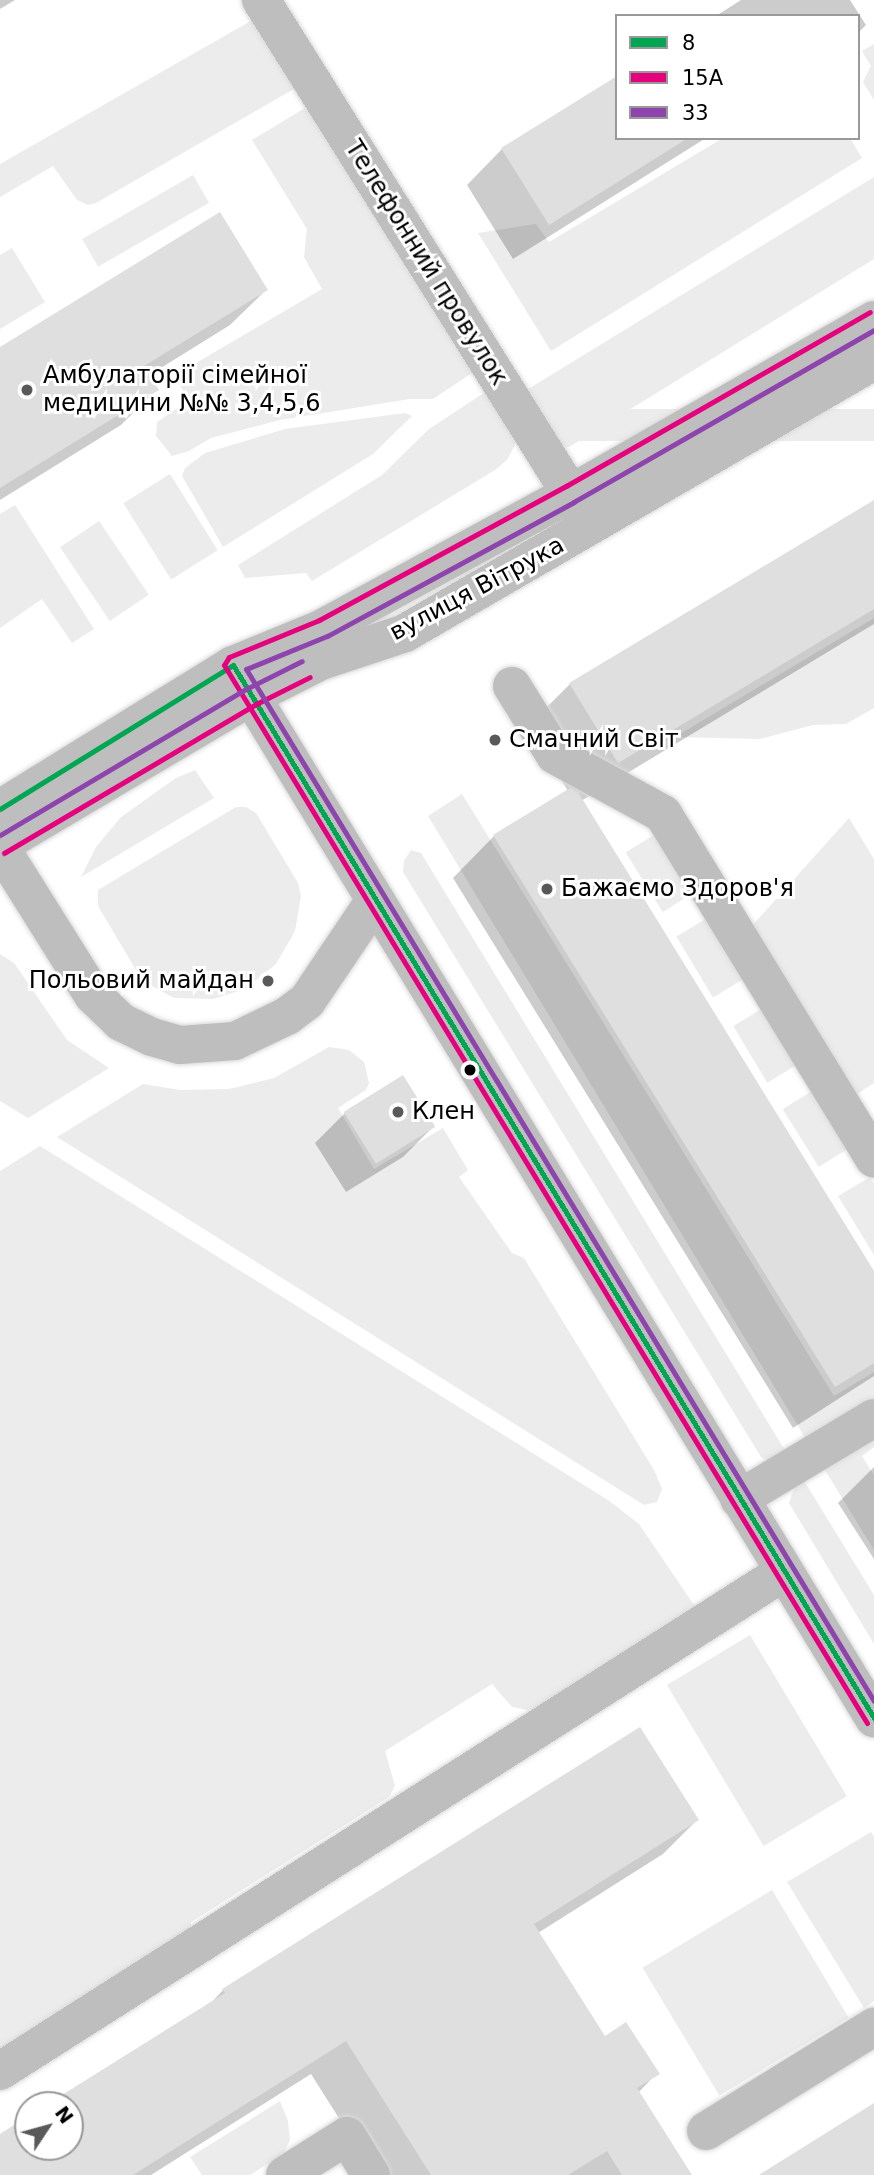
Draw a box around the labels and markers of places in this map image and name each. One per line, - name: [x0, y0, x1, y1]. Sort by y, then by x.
- place label: Амбулаторії сімейної медицини №№ 3,4,5,6: [43, 362, 320, 418]
- marker: Амбулаторії сімейної медицини №№ 3,4,5,6: [17, 380, 37, 400]
- place label: Смачний Світ: [509, 726, 679, 754]
- marker: Смачний Світ: [487, 732, 503, 748]
- place label: Бажаємо Здоров'я: [561, 875, 794, 903]
- marker: Бажаємо Здоров'я: [539, 881, 555, 897]
- place label: Польовий майдан: [29, 967, 254, 995]
- marker: Польовий майдан: [260, 973, 276, 989]
- unlabelled marker: [463, 1063, 477, 1077]
- place label: Клен: [412, 1098, 475, 1126]
- marker: Клен: [390, 1104, 406, 1120]

